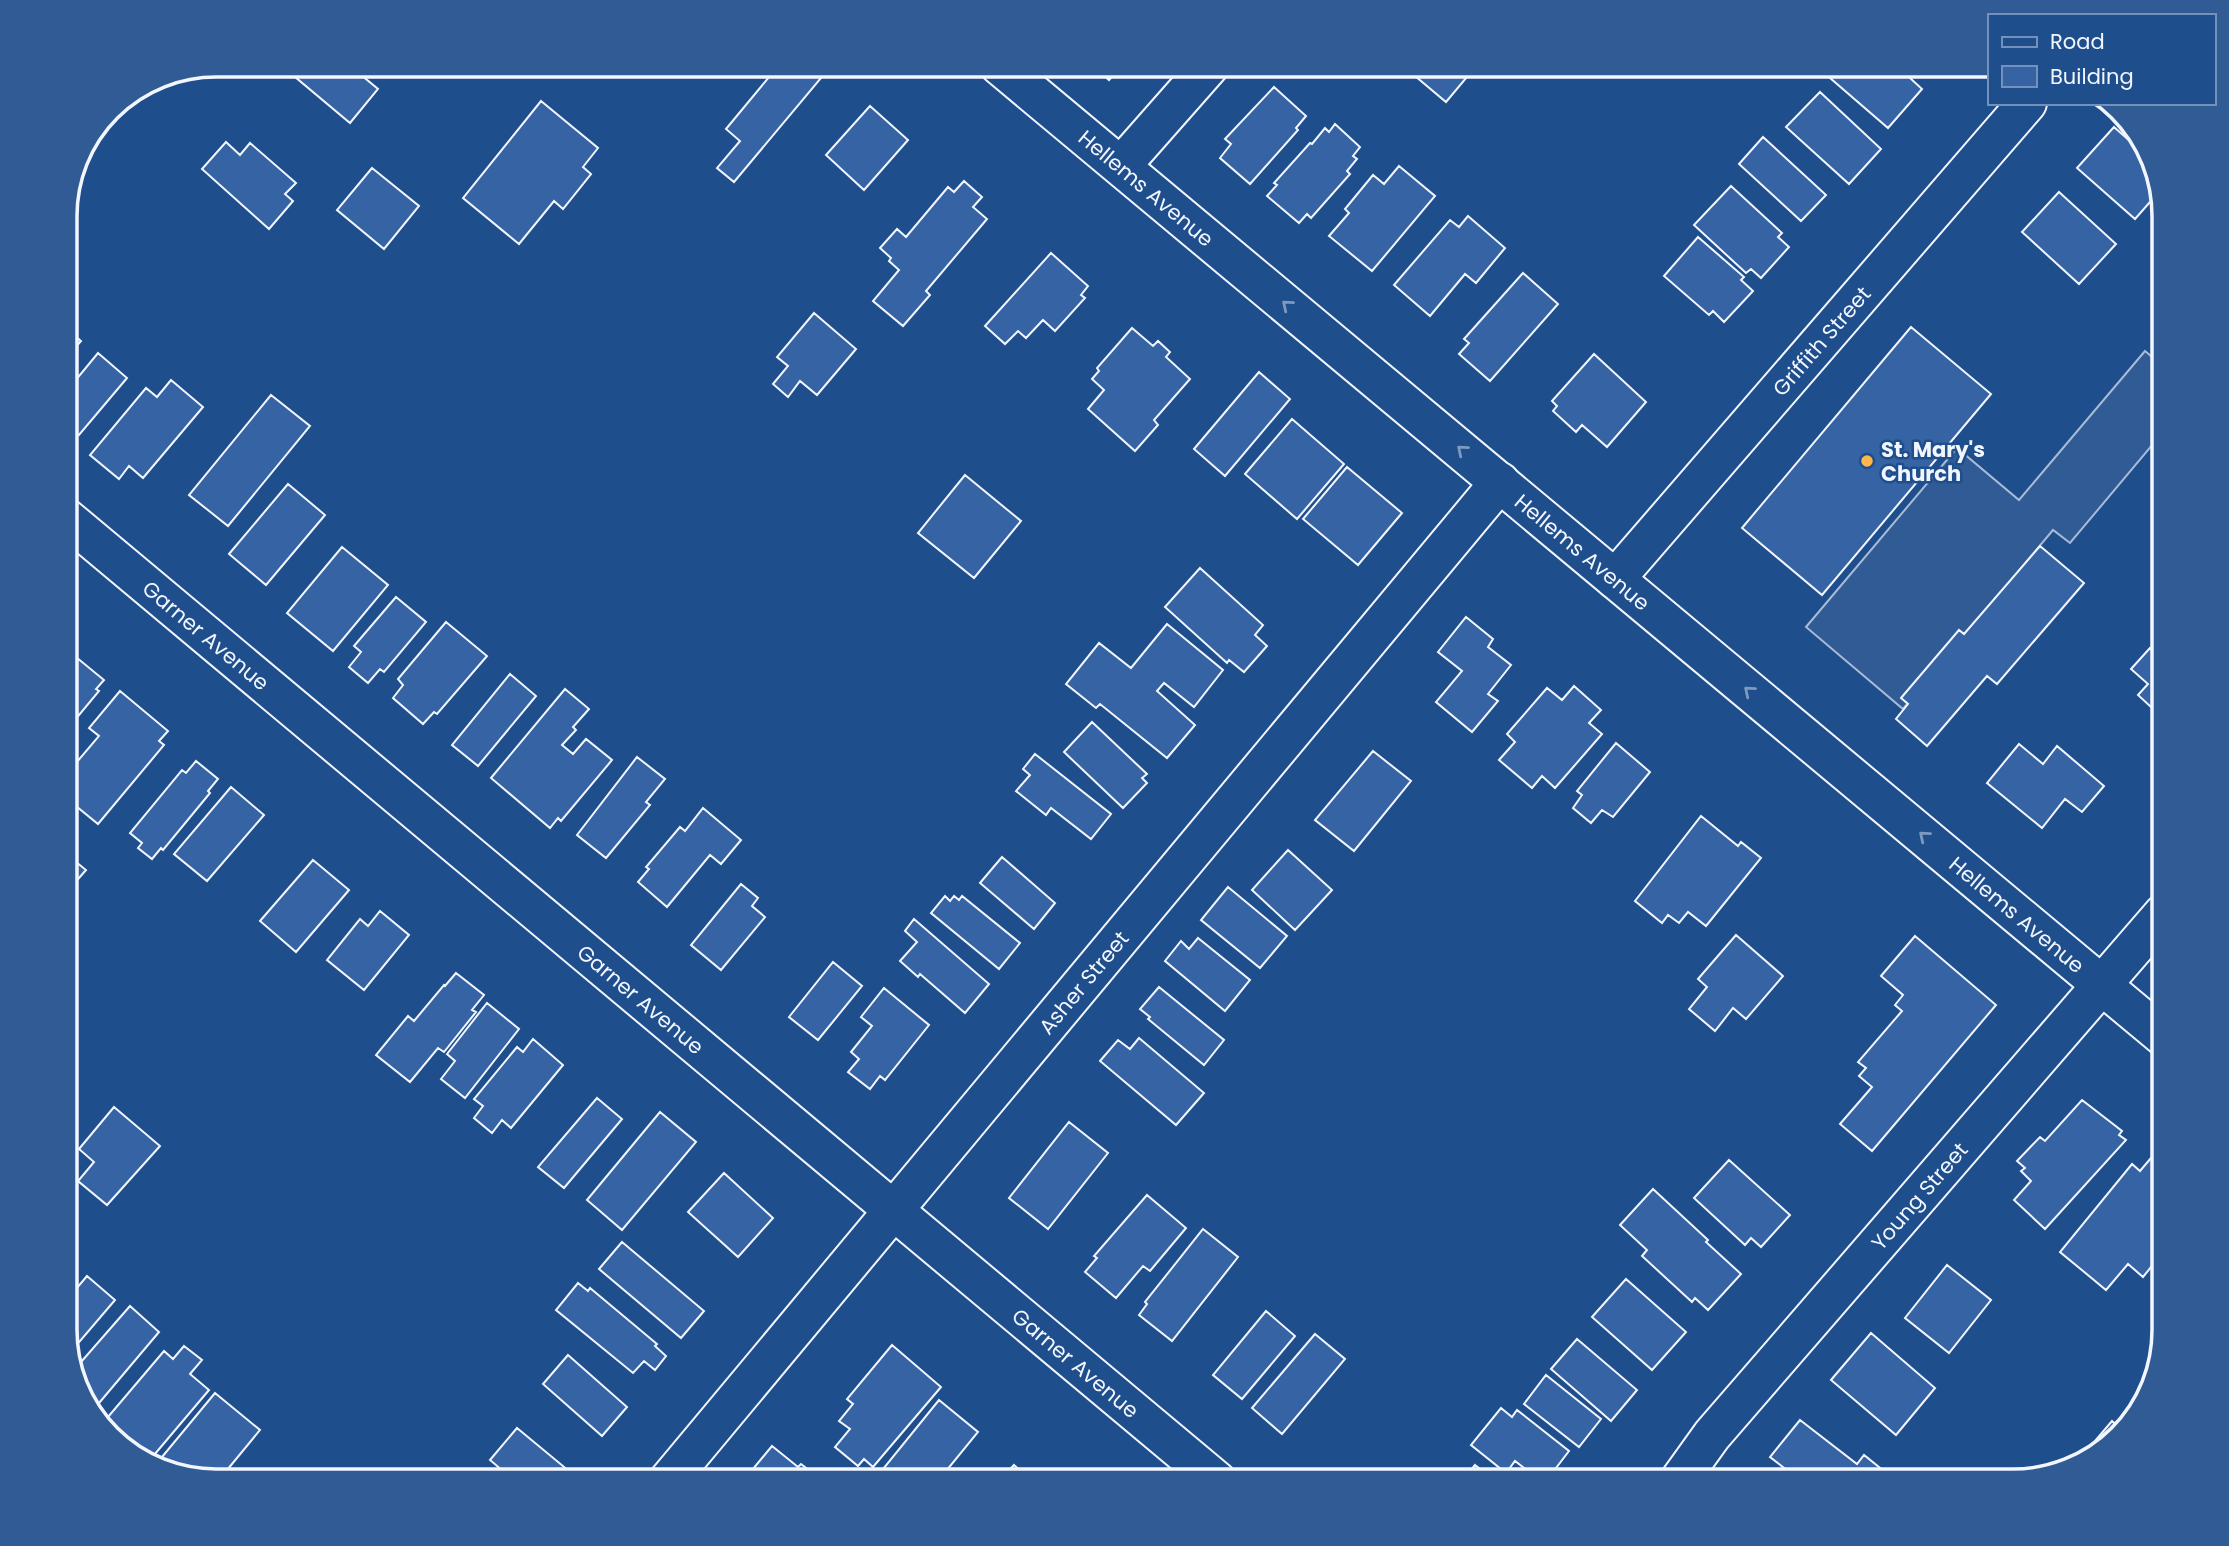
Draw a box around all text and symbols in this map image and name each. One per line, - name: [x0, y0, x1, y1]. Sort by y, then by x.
- legend: [1988, 14, 2215, 105]
- text: Road: [2050, 27, 2105, 56]
- text: Building: [2050, 62, 2134, 91]
- street label: Hellems Avenue: [1073, 123, 1220, 253]
- street label: Griffith Street: [1765, 280, 1877, 402]
- one-way arrow: [1282, 301, 1295, 313]
- place label: St. Mary's Church: [1881, 435, 1985, 488]
- one-way arrow: [1457, 446, 1469, 459]
- marker: St. Mary's Church: [1859, 453, 1875, 469]
- street label: Hellems Avenue: [1509, 487, 1656, 617]
- street label: Garner Avenue: [137, 574, 276, 697]
- one-way arrow: [1745, 686, 1757, 699]
- one-way arrow: [1919, 832, 1932, 844]
- street label: Hellems Avenue: [1943, 850, 2091, 979]
- street label: Asher Street: [1032, 924, 1135, 1040]
- street label: Garner Avenue: [571, 937, 711, 1061]
- street label: Young Street: [1864, 1136, 1974, 1256]
- street label: Garner Avenue: [1006, 1301, 1145, 1424]

